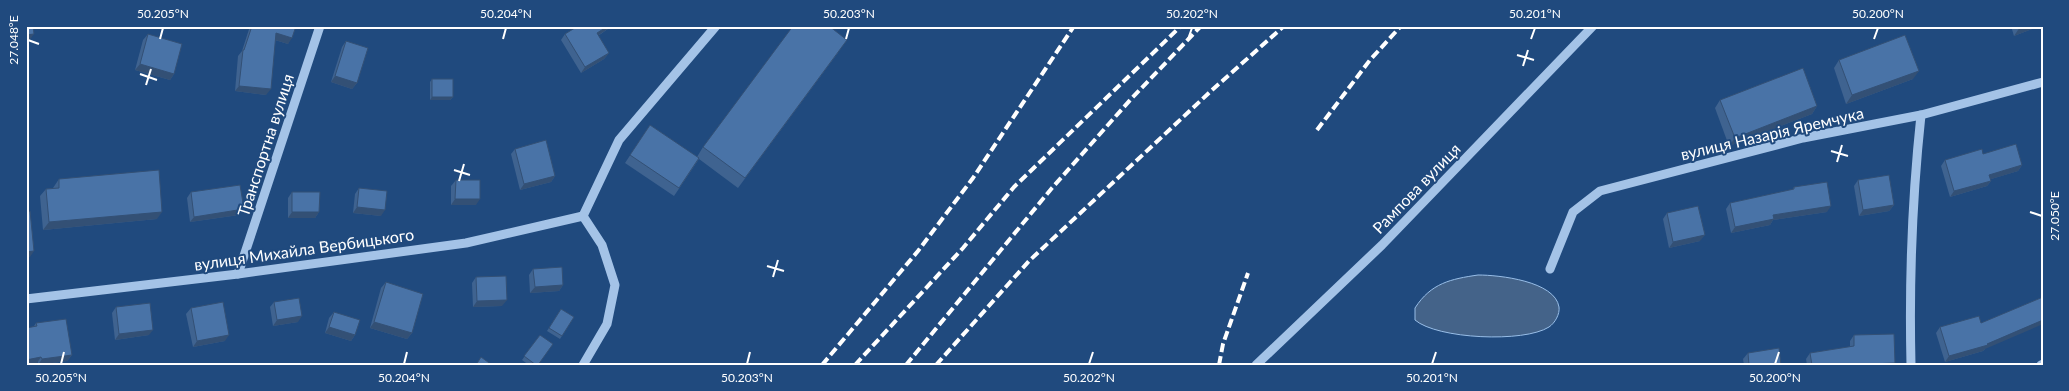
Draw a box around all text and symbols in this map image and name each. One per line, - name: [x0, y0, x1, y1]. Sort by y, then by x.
- text: 50.205°N: [137, 6, 189, 21]
- text: 50.204°N: [480, 6, 532, 21]
- text: 50.203°N: [823, 6, 875, 21]
- text: 50.202°N: [1166, 6, 1218, 21]
- text: 50.201°N: [1509, 6, 1561, 21]
- text: 50.200°N: [1852, 6, 1904, 21]
- text: 27.048°E: [6, 15, 21, 65]
- street label: Транспортна вулиця: [233, 71, 297, 219]
- street label: вулиця Назарія Яремчука: [1679, 103, 1865, 163]
- street label: Рампова вулиця: [1368, 139, 1464, 237]
- text: 27.050°E: [2047, 191, 2062, 241]
- street label: вулиця Михайла Вербицького: [193, 224, 415, 274]
- text: 50.205°N: [35, 370, 87, 385]
- text: 50.204°N: [378, 370, 430, 385]
- text: 50.203°N: [721, 370, 773, 385]
- text: 50.202°N: [1063, 370, 1115, 385]
- text: 50.201°N: [1406, 370, 1458, 385]
- text: 50.200°N: [1749, 370, 1801, 385]

